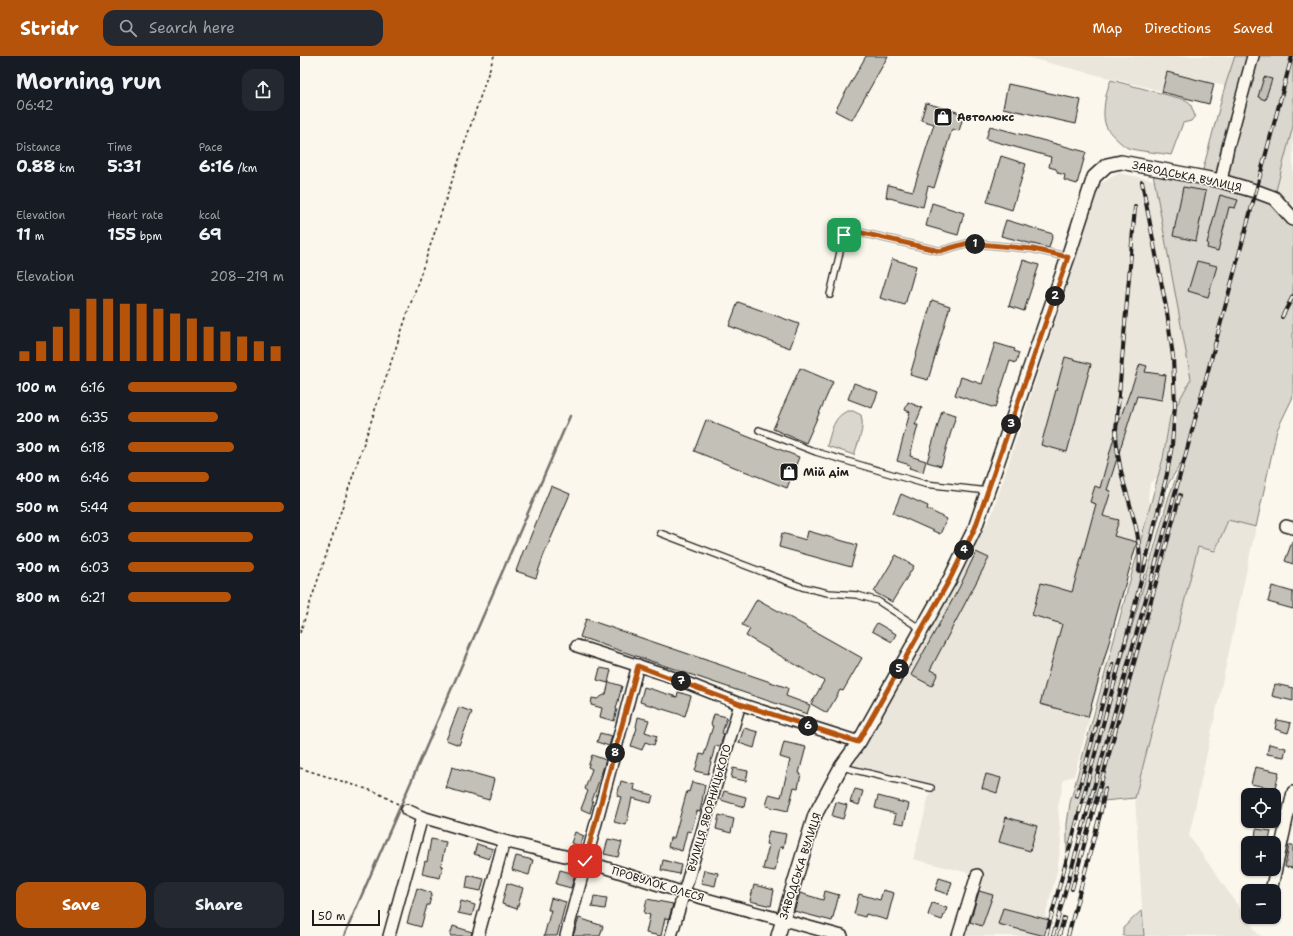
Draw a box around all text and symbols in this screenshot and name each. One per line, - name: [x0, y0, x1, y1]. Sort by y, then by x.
- search box: [103, 10, 383, 46]
- text: Stridr: [20, 16, 79, 41]
- icon: search: [117, 17, 139, 39]
- text: Search here: [149, 18, 235, 38]
- text: Map: [1093, 19, 1123, 37]
- text: Directions: [1145, 19, 1211, 37]
- text: Saved: [1233, 19, 1273, 37]
- text: Morning run: [16, 67, 161, 96]
- button: share: [242, 69, 284, 111]
- text: 06:42: [16, 97, 54, 114]
- shop icon: Автолюкс: [932, 106, 954, 128]
- place label: Автолюкс: [957, 110, 1014, 125]
- text: Distance: [16, 140, 61, 155]
- text: Time: [107, 140, 133, 155]
- text: Pace: [199, 140, 223, 155]
- text: 0.88: [16, 155, 55, 177]
- text: 5:31: [107, 155, 141, 177]
- text: 6:16: [199, 155, 234, 177]
- street label: ЗАВОДСЬКА ВУЛИЦЯ: [1131, 158, 1243, 195]
- text: km: [55, 161, 75, 176]
- text: /km: [234, 161, 257, 176]
- text: Elevation: [16, 208, 65, 223]
- text: Heart rate: [107, 208, 163, 223]
- text: kcal: [199, 208, 220, 223]
- pin: [827, 218, 861, 252]
- text: 11: [16, 223, 31, 245]
- text: 155: [107, 223, 136, 245]
- text: 69: [199, 223, 222, 245]
- icon: arrive: [833, 224, 855, 246]
- text: m: [31, 229, 44, 244]
- text: bpm: [136, 229, 162, 244]
- pin: 1: [965, 234, 985, 254]
- text: 1: [972, 236, 978, 251]
- text: Elevation: [16, 268, 74, 285]
- text: 208–219 m: [210, 268, 284, 285]
- pin: 2: [1045, 286, 1065, 306]
- text: 2: [1051, 288, 1059, 303]
- text: 100 m: [16, 379, 56, 396]
- text: 6:16: [80, 379, 105, 396]
- text: 200 m: [16, 409, 59, 426]
- text: 6:35: [80, 409, 108, 426]
- pin: 3: [1001, 414, 1021, 434]
- text: 3: [1007, 416, 1015, 431]
- text: 300 m: [16, 439, 60, 456]
- text: 6:18: [80, 439, 106, 456]
- shop icon: Мій дім: [778, 461, 800, 483]
- place label: Мій дім: [803, 465, 849, 480]
- text: 400 m: [16, 469, 60, 486]
- text: 6:46: [80, 469, 109, 486]
- text: 500 m: [16, 499, 59, 516]
- text: 5:44: [80, 499, 108, 516]
- text: 600 m: [16, 529, 60, 546]
- text: 6:03: [80, 529, 109, 546]
- pin: 4: [954, 540, 974, 560]
- text: 4: [960, 542, 968, 557]
- text: 700 m: [16, 559, 60, 576]
- text: 6:03: [80, 559, 109, 576]
- text: 800 m: [16, 589, 60, 606]
- text: 6:21: [80, 589, 105, 606]
- pin: 5: [889, 659, 909, 679]
- text: 5: [896, 661, 902, 676]
- pin: 7: [671, 671, 691, 691]
- text: 7: [677, 673, 685, 688]
- pin: 6: [798, 716, 818, 736]
- text: 6: [804, 718, 812, 733]
- pin: 8: [605, 743, 625, 763]
- street label: ВУЛИЦЯ ЯВОРНИЦЬКОГО: [684, 743, 735, 874]
- text: 8: [611, 745, 619, 760]
- map controls: [1241, 788, 1281, 924]
- button: locate: [1241, 788, 1281, 828]
- street label: ЗАВОДСЬКА ВУЛИЦЯ: [776, 811, 825, 922]
- button: +: [1241, 836, 1281, 876]
- pin: [568, 844, 602, 878]
- icon: check: [574, 850, 596, 872]
- street label: ПРОВУЛОК ОЛЕСЯ: [610, 863, 706, 906]
- button: Save: [16, 882, 146, 928]
- button: Share: [154, 882, 284, 928]
- button: −: [1241, 884, 1281, 924]
- scale bar: [312, 908, 380, 927]
- text: 50 m: [318, 909, 346, 924]

